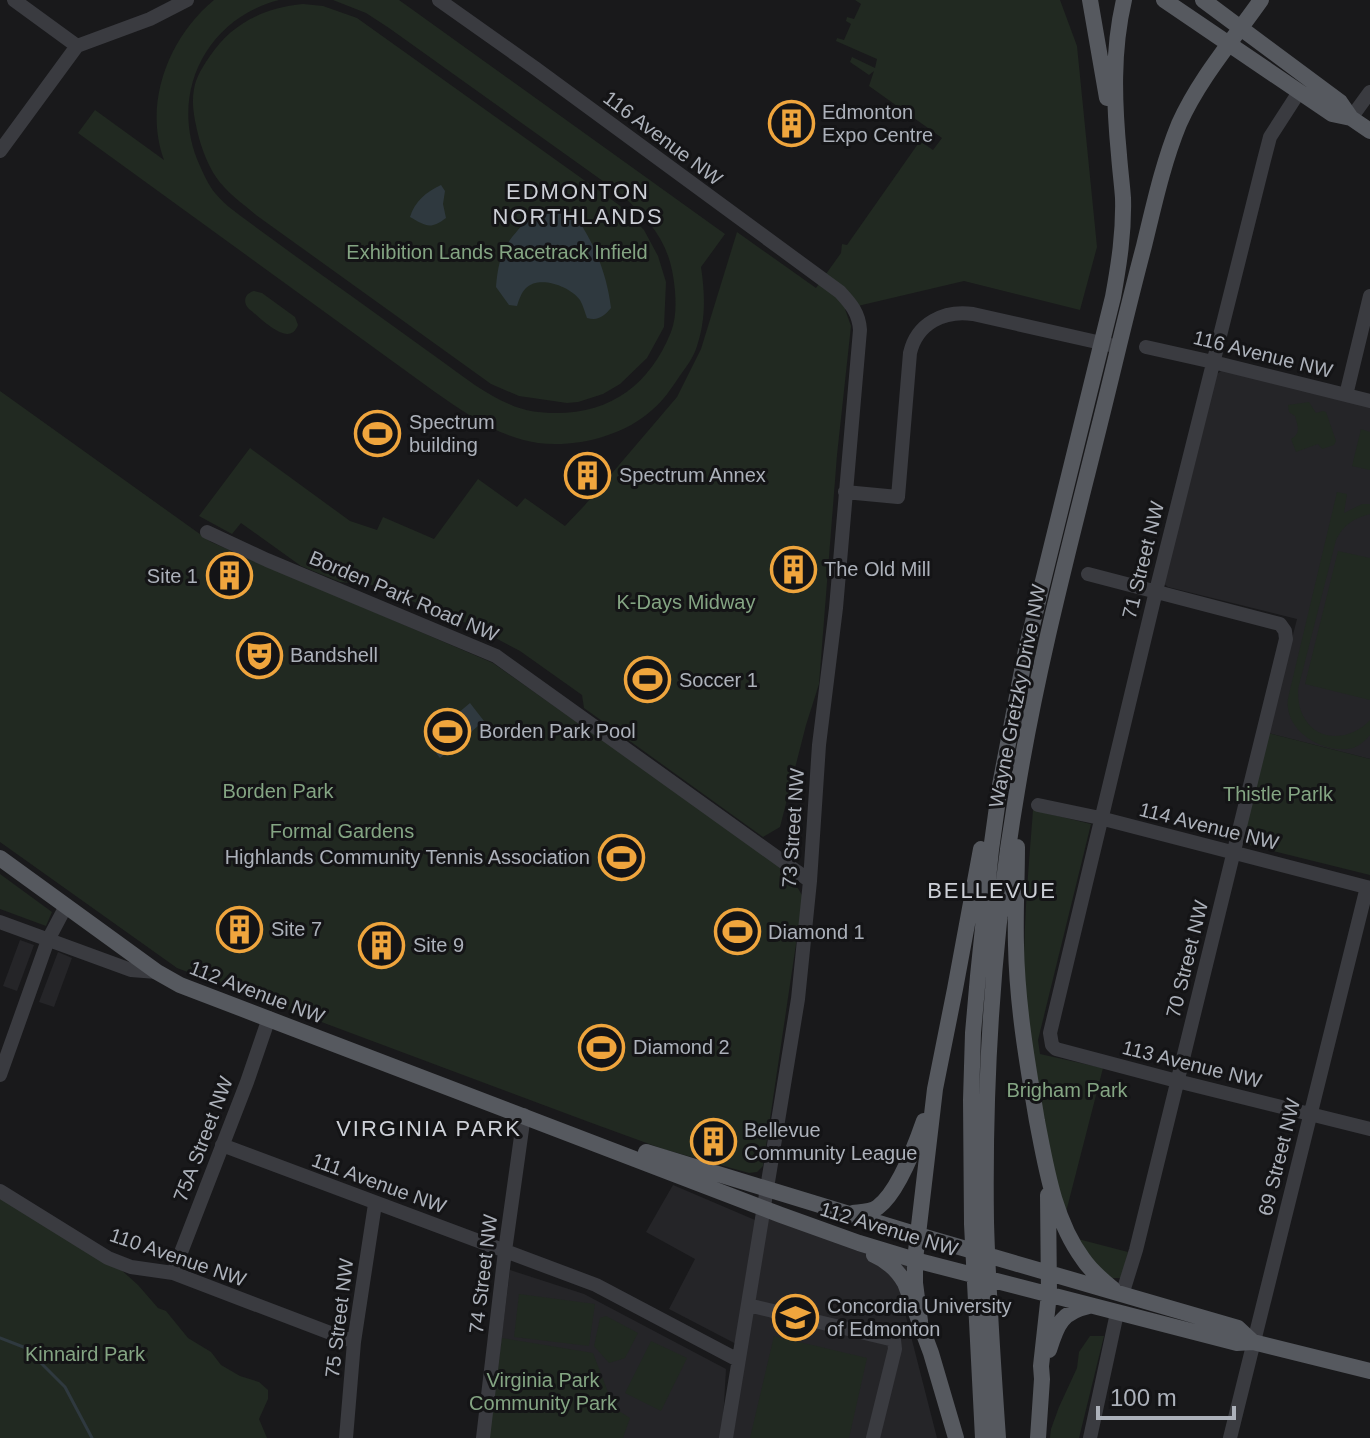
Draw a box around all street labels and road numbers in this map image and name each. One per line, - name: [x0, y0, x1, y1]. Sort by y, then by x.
- street label: 116 Avenue NW: [599, 86, 727, 190]
- street label: 116 Avenue NW: [1191, 326, 1335, 382]
- street label: 71 Street NW: [1118, 499, 1168, 621]
- street label: Borden Park Road NW: [306, 546, 502, 646]
- street label: Wayne Gretzky Drive NW: [985, 582, 1049, 810]
- street label: 73 Street NW: [778, 767, 808, 889]
- street label: 114 Avenue NW: [1137, 798, 1281, 854]
- street label: 70 Street NW: [1162, 898, 1212, 1020]
- street label: 112 Avenue NW: [186, 956, 328, 1028]
- street label: 113 Avenue NW: [1120, 1036, 1264, 1092]
- street label: 75A Street NW: [169, 1073, 237, 1205]
- street label: 69 Street NW: [1254, 1096, 1304, 1218]
- street label: 111 Avenue NW: [309, 1149, 449, 1218]
- street label: 112 Avenue NW: [818, 1198, 961, 1260]
- street label: 74 Street NW: [465, 1213, 501, 1335]
- street label: 110 Avenue NW: [107, 1223, 249, 1291]
- street label: 75 Street NW: [321, 1257, 357, 1379]

